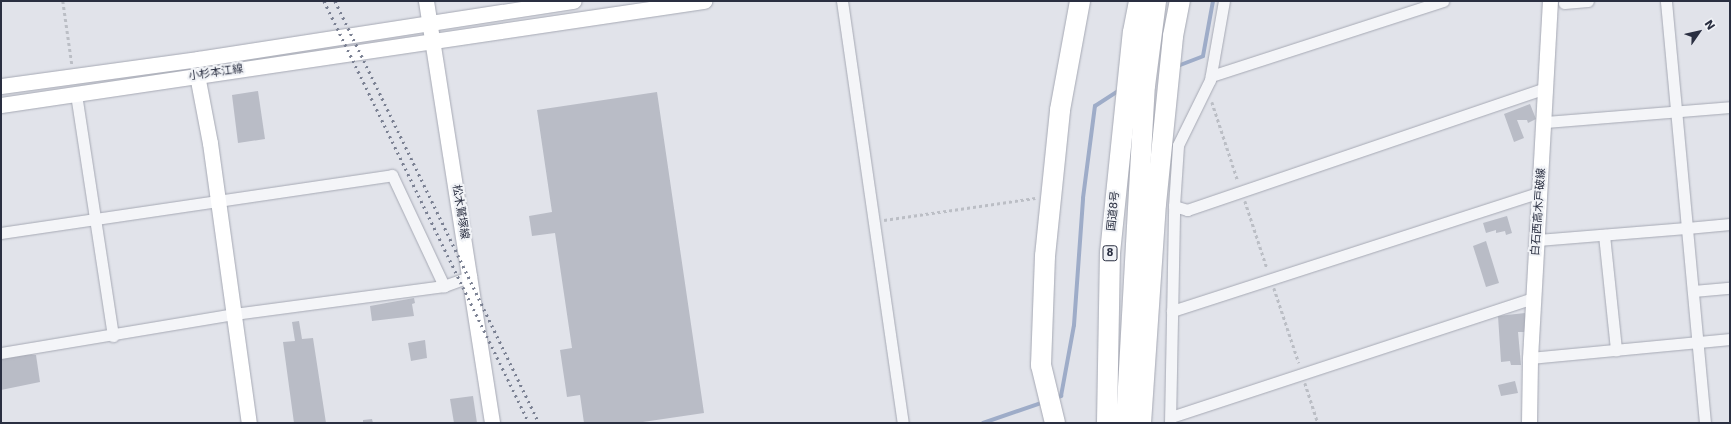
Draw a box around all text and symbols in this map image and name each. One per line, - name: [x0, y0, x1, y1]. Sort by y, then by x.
- north arrow: [1679, 12, 1719, 52]
- text: N: [1701, 18, 1717, 32]
- street label: 小杉本江線: [188, 63, 244, 83]
- street label: 白石西高木戸破線: [1529, 168, 1549, 256]
- street label: 松木鷲塚線: [449, 184, 471, 240]
- street label: 国道8号: [1105, 190, 1123, 232]
- road number: 8: [1102, 245, 1118, 261]

